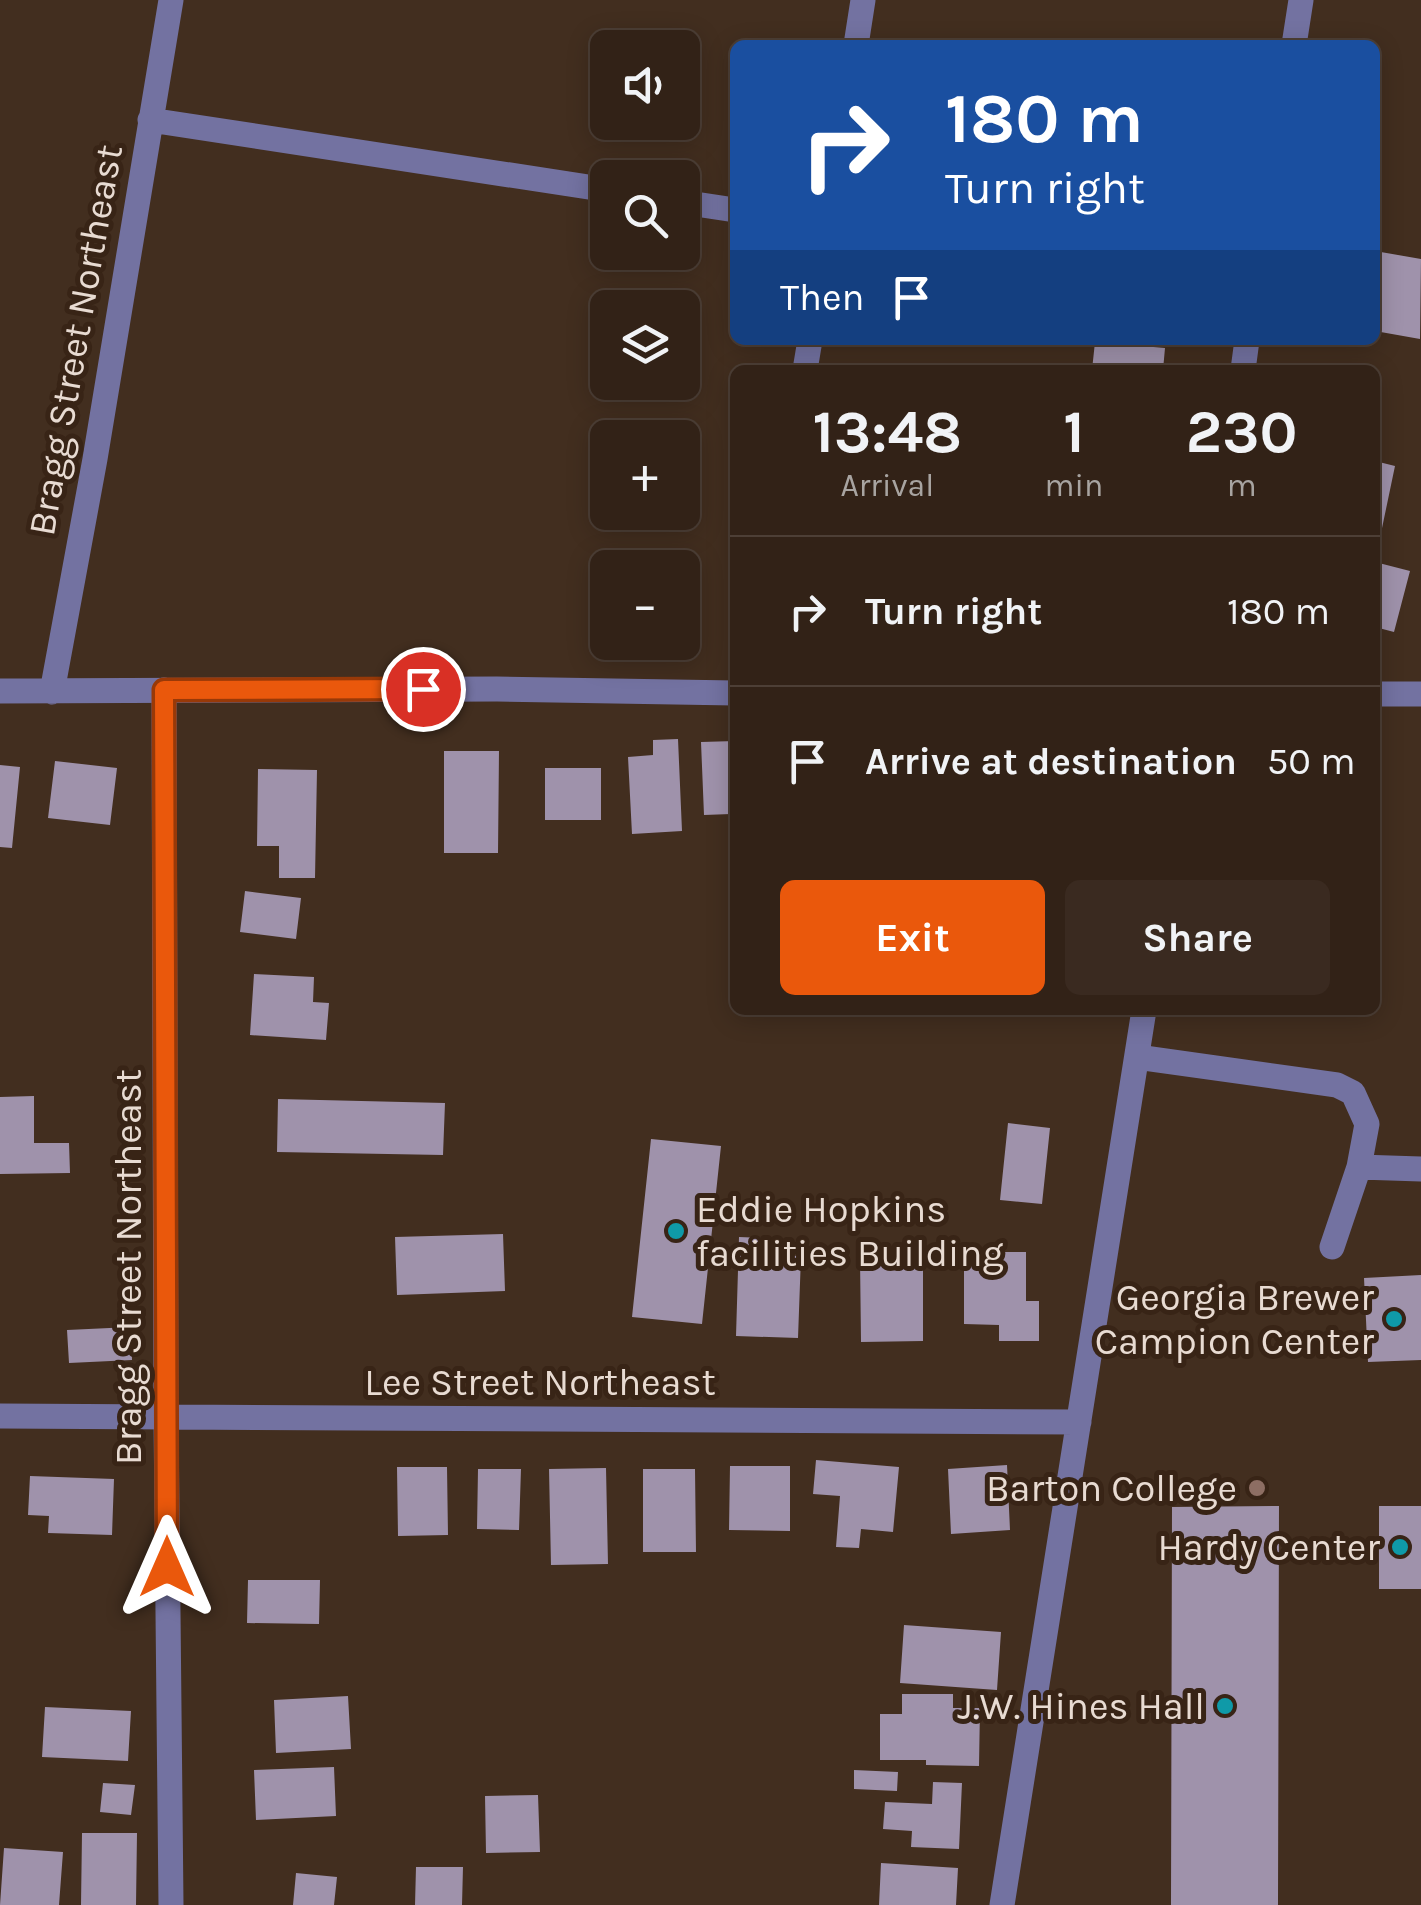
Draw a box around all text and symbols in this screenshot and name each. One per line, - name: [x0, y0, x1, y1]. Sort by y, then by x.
- map controls: [590, 30, 700, 660]
- button: sound: [590, 30, 700, 140]
- text: 180 m: [945, 78, 1144, 160]
- icon: right: [780, 80, 910, 210]
- street label: Bragg Street Northeast: [19, 141, 132, 539]
- button: search: [590, 160, 700, 270]
- text: Turn right: [945, 162, 1145, 214]
- icon: arrive: [884, 270, 939, 325]
- text: Then: [780, 275, 864, 320]
- button: layers: [590, 290, 700, 400]
- text: 13:48: [813, 397, 962, 467]
- text: 1: [1063, 397, 1085, 467]
- text: 230: [1186, 397, 1297, 467]
- button: +: [590, 420, 700, 530]
- text: Arrival: [840, 467, 934, 504]
- text: min: [1045, 467, 1103, 504]
- text: m: [1227, 467, 1257, 504]
- button: −: [590, 550, 700, 660]
- icon: right: [780, 584, 835, 639]
- text: Turn right: [865, 589, 1042, 634]
- text: 180 m: [1227, 589, 1330, 634]
- pin: [381, 647, 466, 732]
- icon: arrive: [396, 662, 451, 717]
- icon: arrive: [780, 734, 835, 789]
- text: Arrive at destination: [865, 739, 1237, 784]
- text: 50 m: [1267, 739, 1355, 784]
- button: Exit: [780, 880, 1045, 995]
- button: Share: [1065, 880, 1330, 995]
- street label: Bragg Street Northeast: [106, 1069, 151, 1465]
- place label: Eddie Hopkins facilities Building: [696, 1187, 1004, 1276]
- marker: Eddie Hopkins facilities Building: [665, 1220, 687, 1242]
- place label: Georgia Brewer Campion Center: [1095, 1275, 1374, 1364]
- marker: Georgia Brewer Campion Center: [1383, 1308, 1405, 1330]
- street label: Lee Street Northeast: [364, 1360, 716, 1405]
- place label: Barton College: [986, 1466, 1237, 1511]
- marker: Barton College: [1246, 1477, 1268, 1499]
- position arrow: [115, 1515, 219, 1619]
- place label: Hardy Center: [1157, 1525, 1380, 1570]
- marker: Hardy Center: [1389, 1536, 1411, 1558]
- place label: J.W. Hines Hall: [957, 1684, 1205, 1729]
- marker: J.W. Hines Hall: [1214, 1695, 1236, 1717]

